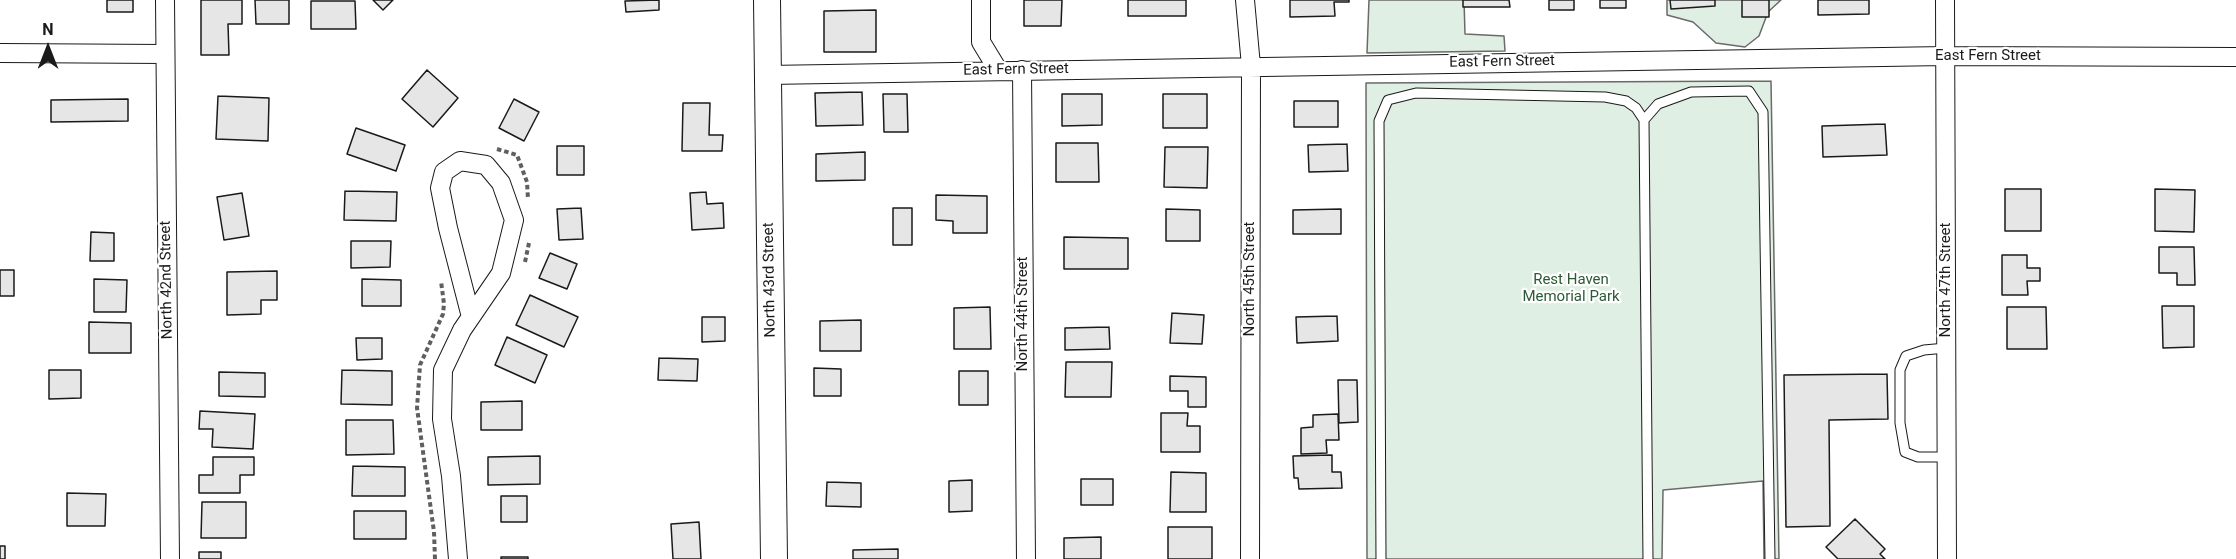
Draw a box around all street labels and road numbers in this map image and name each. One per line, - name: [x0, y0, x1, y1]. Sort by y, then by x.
- street label: East Fern Street: [1935, 47, 2041, 65]
- street label: East Fern Street: [1449, 52, 1555, 72]
- street label: East Fern Street: [963, 60, 1069, 80]
- street label: North 42nd Street: [157, 221, 177, 339]
- street label: North 43rd Street: [760, 222, 780, 338]
- street label: North 45th Street: [1241, 222, 1259, 336]
- street label: North 47th Street: [1937, 223, 1955, 337]
- street label: North 44th Street: [1014, 257, 1032, 371]

